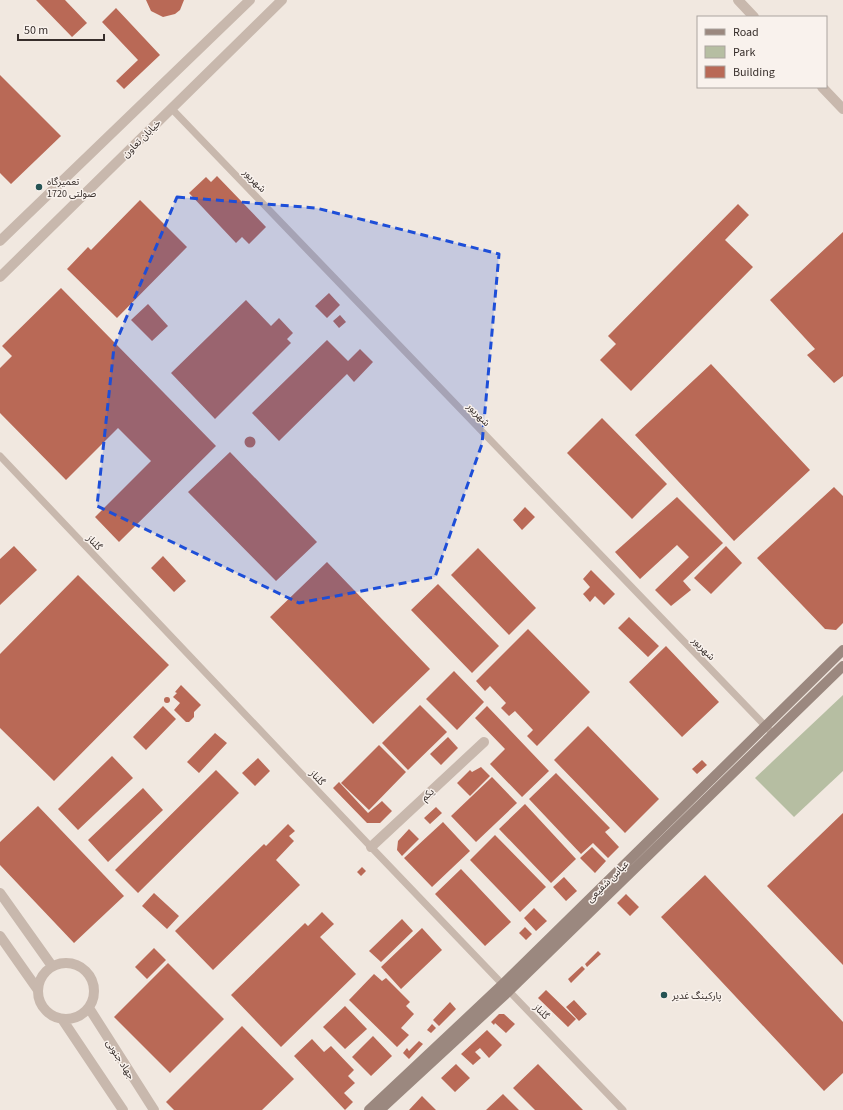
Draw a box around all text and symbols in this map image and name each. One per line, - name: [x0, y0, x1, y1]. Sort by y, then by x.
- scale bar: [18, 16, 104, 42]
- legend: [697, 16, 827, 88]
- text: 50 m: [24, 22, 48, 39]
- text: Road: [733, 24, 759, 41]
- text: Park: [733, 44, 755, 61]
- text: Building: [733, 64, 775, 81]
- street label: خیابان تعاون: [119, 116, 164, 161]
- street label: شهریور: [239, 165, 269, 196]
- place label: تعمیرگاه 1720 صولتی: [47, 175, 96, 201]
- marker: تعمیرگاه 1720 صولتی: [34, 182, 44, 192]
- street label: شهریور: [463, 399, 493, 430]
- street label: گلناز: [83, 531, 106, 554]
- street label: شهریور: [688, 633, 718, 664]
- street label: گلناز: [306, 766, 329, 789]
- street label: یکم: [418, 785, 437, 805]
- street label: عباس شفیعی: [583, 857, 632, 906]
- place label: پارکینگ غدیر: [671, 989, 722, 1003]
- marker: پارکینگ غدیر: [659, 990, 669, 1000]
- street label: گلناز: [530, 1000, 553, 1023]
- street label: جهاد جنوبی: [102, 1037, 138, 1082]

